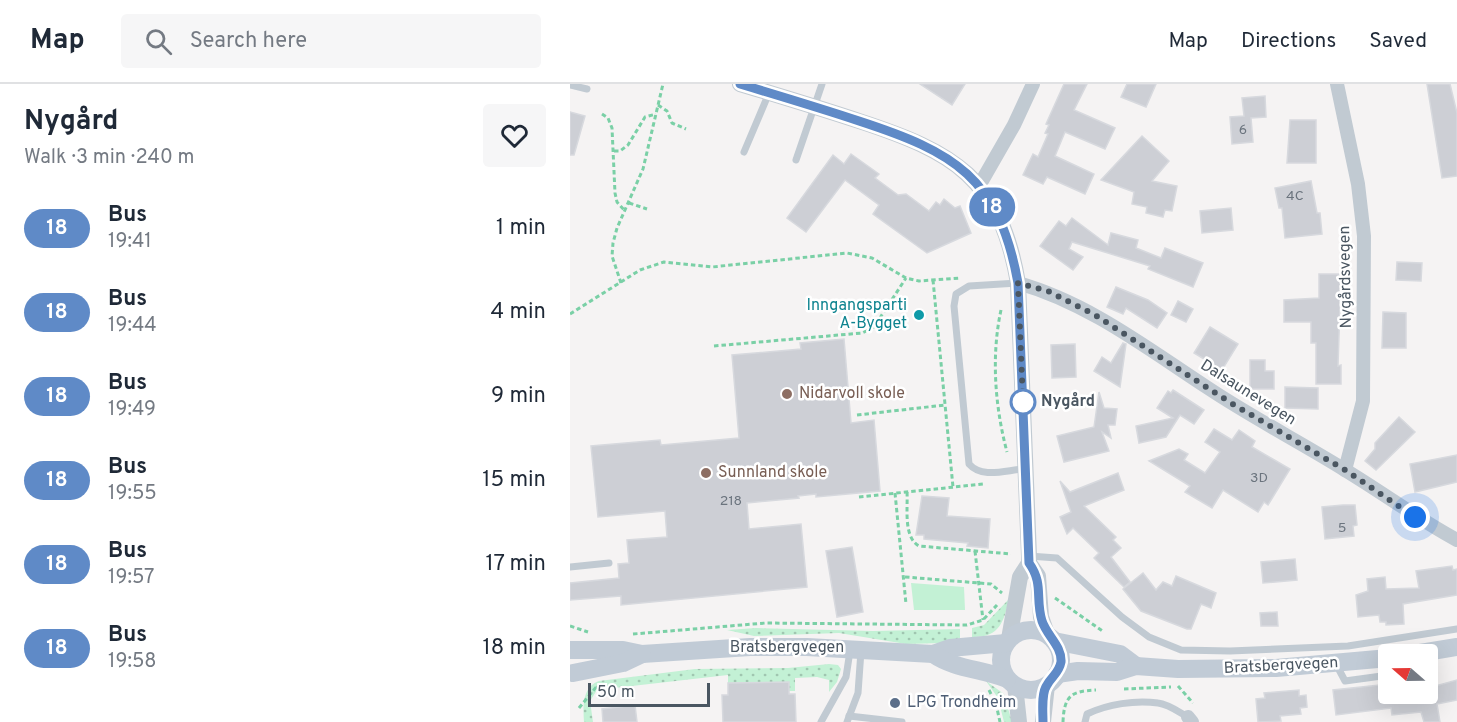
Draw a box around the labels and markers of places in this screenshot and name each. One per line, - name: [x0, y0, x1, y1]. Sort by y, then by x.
- place label: Inngangsparti A-Bygget: [806, 296, 907, 334]
- marker: Inngangsparti A-Bygget: [912, 308, 926, 322]
- place label: Nidarvoll skole: [799, 384, 905, 404]
- marker: Nidarvoll skole: [780, 387, 794, 401]
- marker: Nygård: [1010, 389, 1036, 415]
- place label: Nygård: [1041, 391, 1095, 412]
- place label: Sunnland skole: [718, 463, 827, 483]
- marker: Sunnland skole: [699, 466, 713, 480]
- place label: LPG Trondheim: [907, 693, 1016, 713]
- marker: LPG Trondheim: [888, 696, 902, 710]

